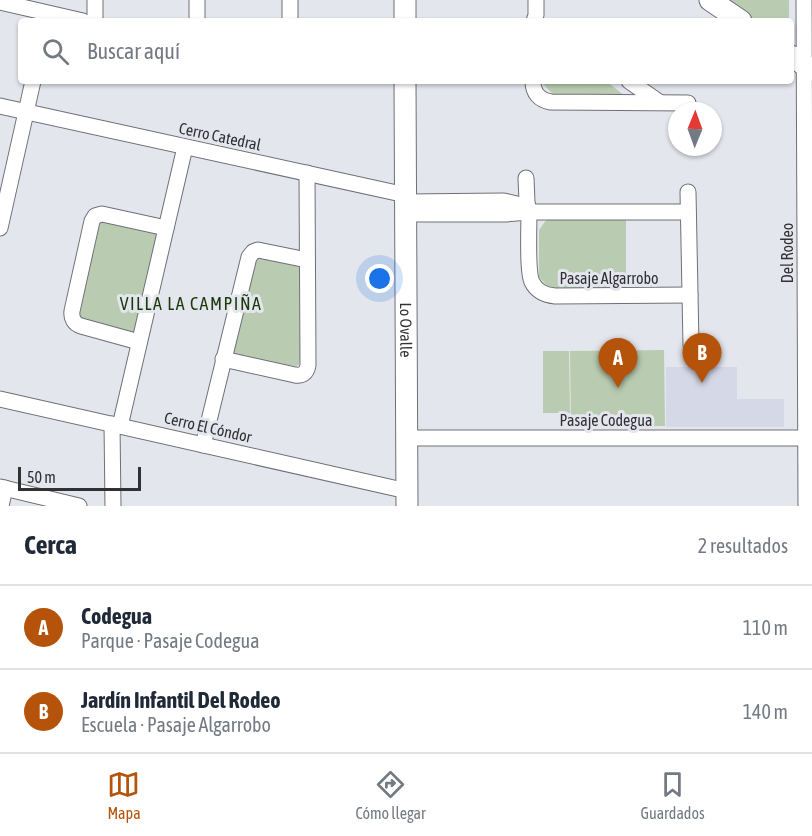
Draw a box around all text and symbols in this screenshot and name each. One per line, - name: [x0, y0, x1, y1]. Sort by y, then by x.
- search box: [18, 18, 794, 84]
- icon: search: [39, 35, 72, 68]
- text: Buscar aquí: [87, 38, 180, 64]
- north arrow: [668, 102, 722, 156]
- street label: Cerro Catedral: [177, 119, 263, 154]
- street label: Del Rodeo: [778, 223, 796, 283]
- your location: [365, 264, 394, 293]
- street label: Pasaje Algarrobo: [559, 269, 659, 288]
- district label: VILLA LA CAMPIÑA: [120, 293, 262, 314]
- street label: Lo Ovalle: [397, 303, 415, 357]
- pin: B: [682, 334, 722, 383]
- pin: A: [598, 338, 638, 388]
- street label: Cerro El Cóndor: [163, 408, 254, 446]
- street label: Pasaje Codegua: [560, 411, 652, 430]
- scale bar: [18, 464, 141, 492]
- text: 50 m: [27, 468, 56, 486]
- text: Cerca: [24, 530, 77, 560]
- text: 2 resultados: [698, 534, 788, 557]
- text: Codegua: [81, 603, 152, 629]
- text: A: [39, 616, 48, 639]
- text: 110 m: [743, 616, 788, 639]
- text: Parque · Pasaje Codegua: [81, 629, 260, 652]
- text: Jardín Infantil Del Rodeo: [81, 687, 281, 713]
- text: B: [39, 700, 48, 723]
- text: 140 m: [743, 700, 788, 723]
- text: Escuela · Pasaje Algarrobo: [81, 713, 271, 736]
- tab: Mapa: [107, 768, 141, 822]
- tab: Cómo llegar: [355, 768, 426, 822]
- tab: Guardados: [640, 768, 705, 822]

